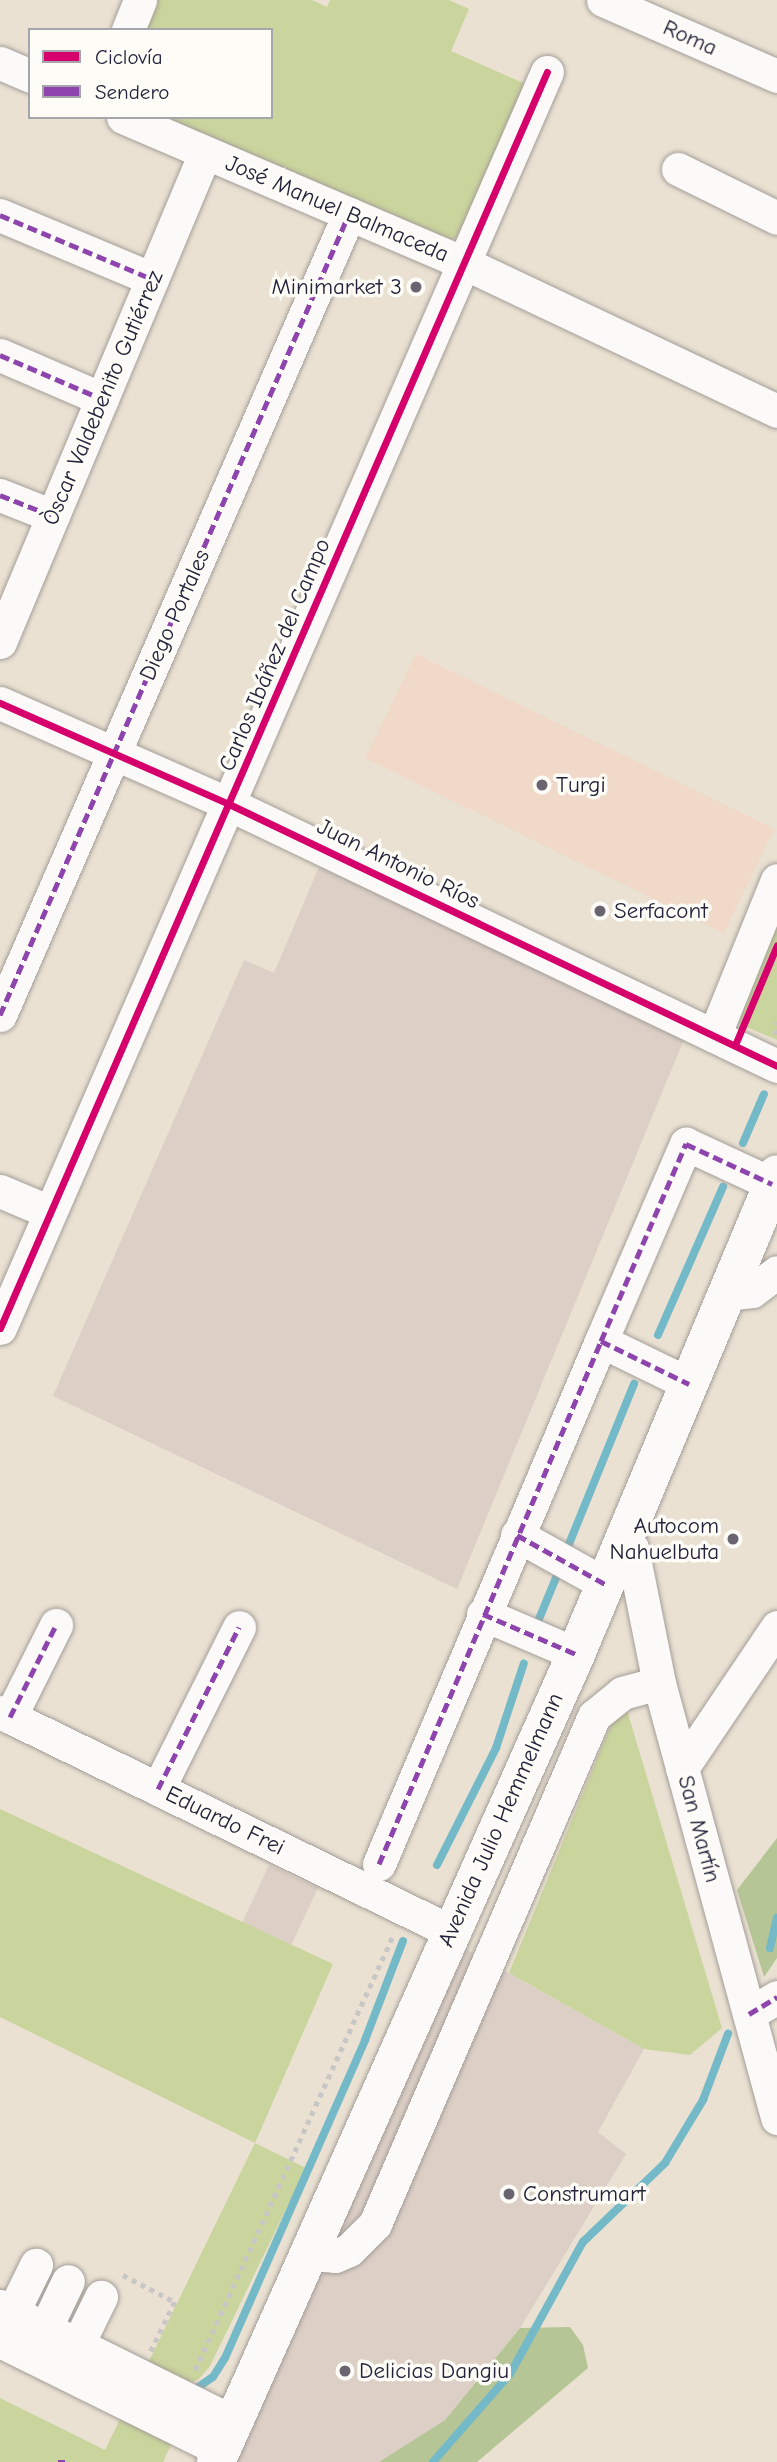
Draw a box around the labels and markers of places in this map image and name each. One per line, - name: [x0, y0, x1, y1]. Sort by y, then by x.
- place label: Minimarket 3: [271, 273, 402, 301]
- marker: Minimarket 3: [408, 279, 424, 295]
- place label: Turgi: [556, 771, 606, 799]
- marker: Turgi: [534, 777, 550, 793]
- place label: Serfacont: [614, 897, 708, 925]
- marker: Serfacont: [592, 903, 608, 919]
- place label: Autocom Nahuelbuta: [610, 1512, 719, 1566]
- marker: Autocom Nahuelbuta: [725, 1531, 741, 1547]
- place label: Construmart: [523, 2180, 646, 2208]
- marker: Construmart: [501, 2186, 517, 2202]
- place label: Delicias Dangiu: [359, 2357, 509, 2385]
- marker: Delicias Dangiu: [337, 2363, 353, 2379]

